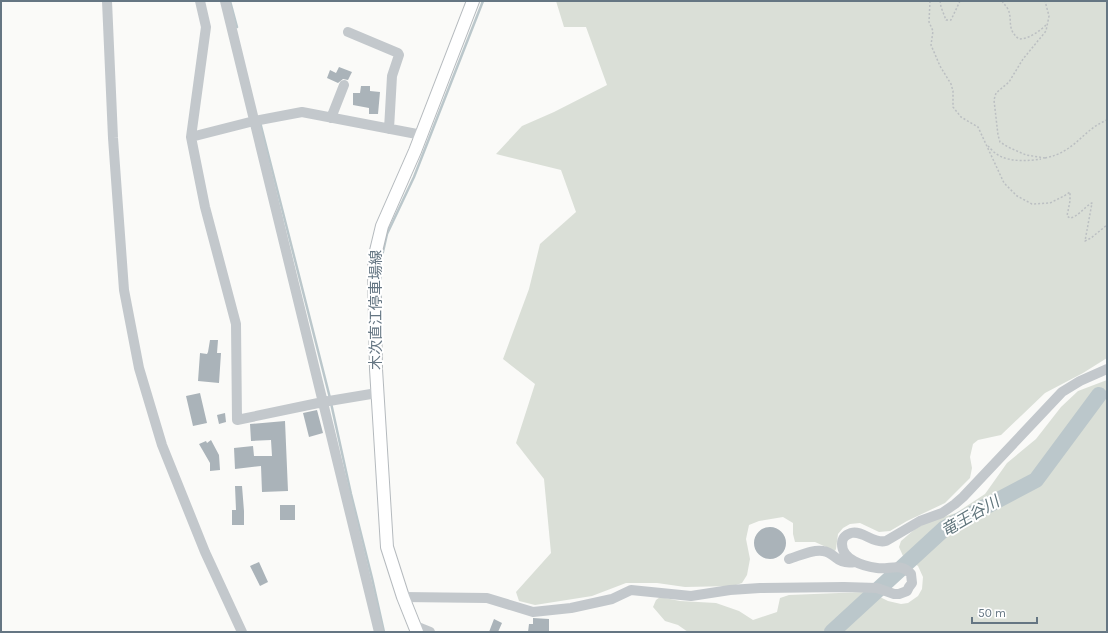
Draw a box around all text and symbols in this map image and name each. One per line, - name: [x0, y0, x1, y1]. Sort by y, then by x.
- street label: 木次直江停車場線: [367, 250, 385, 370]
- water label: 竜王谷川: [938, 491, 1004, 540]
- scale bar: [972, 599, 1037, 625]
- text: 50 m: [978, 606, 1006, 620]

